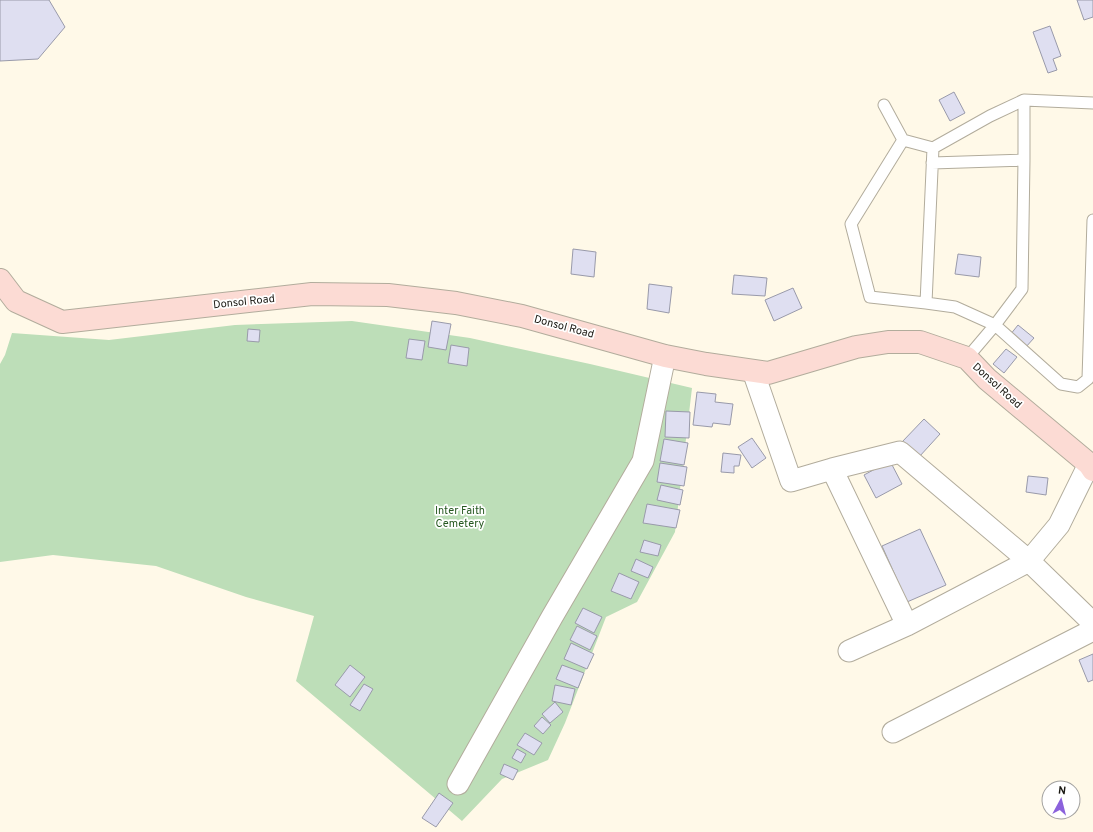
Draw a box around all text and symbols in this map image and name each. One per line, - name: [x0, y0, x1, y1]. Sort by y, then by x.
- street label: Donsol Road: [213, 292, 275, 312]
- street label: Donsol Road: [532, 312, 596, 342]
- street label: Donsol Road: [969, 360, 1025, 412]
- park label: Inter Faith Cemetery: [435, 504, 485, 531]
- north arrow: [1041, 780, 1081, 820]
- text: N: [1057, 784, 1067, 798]

